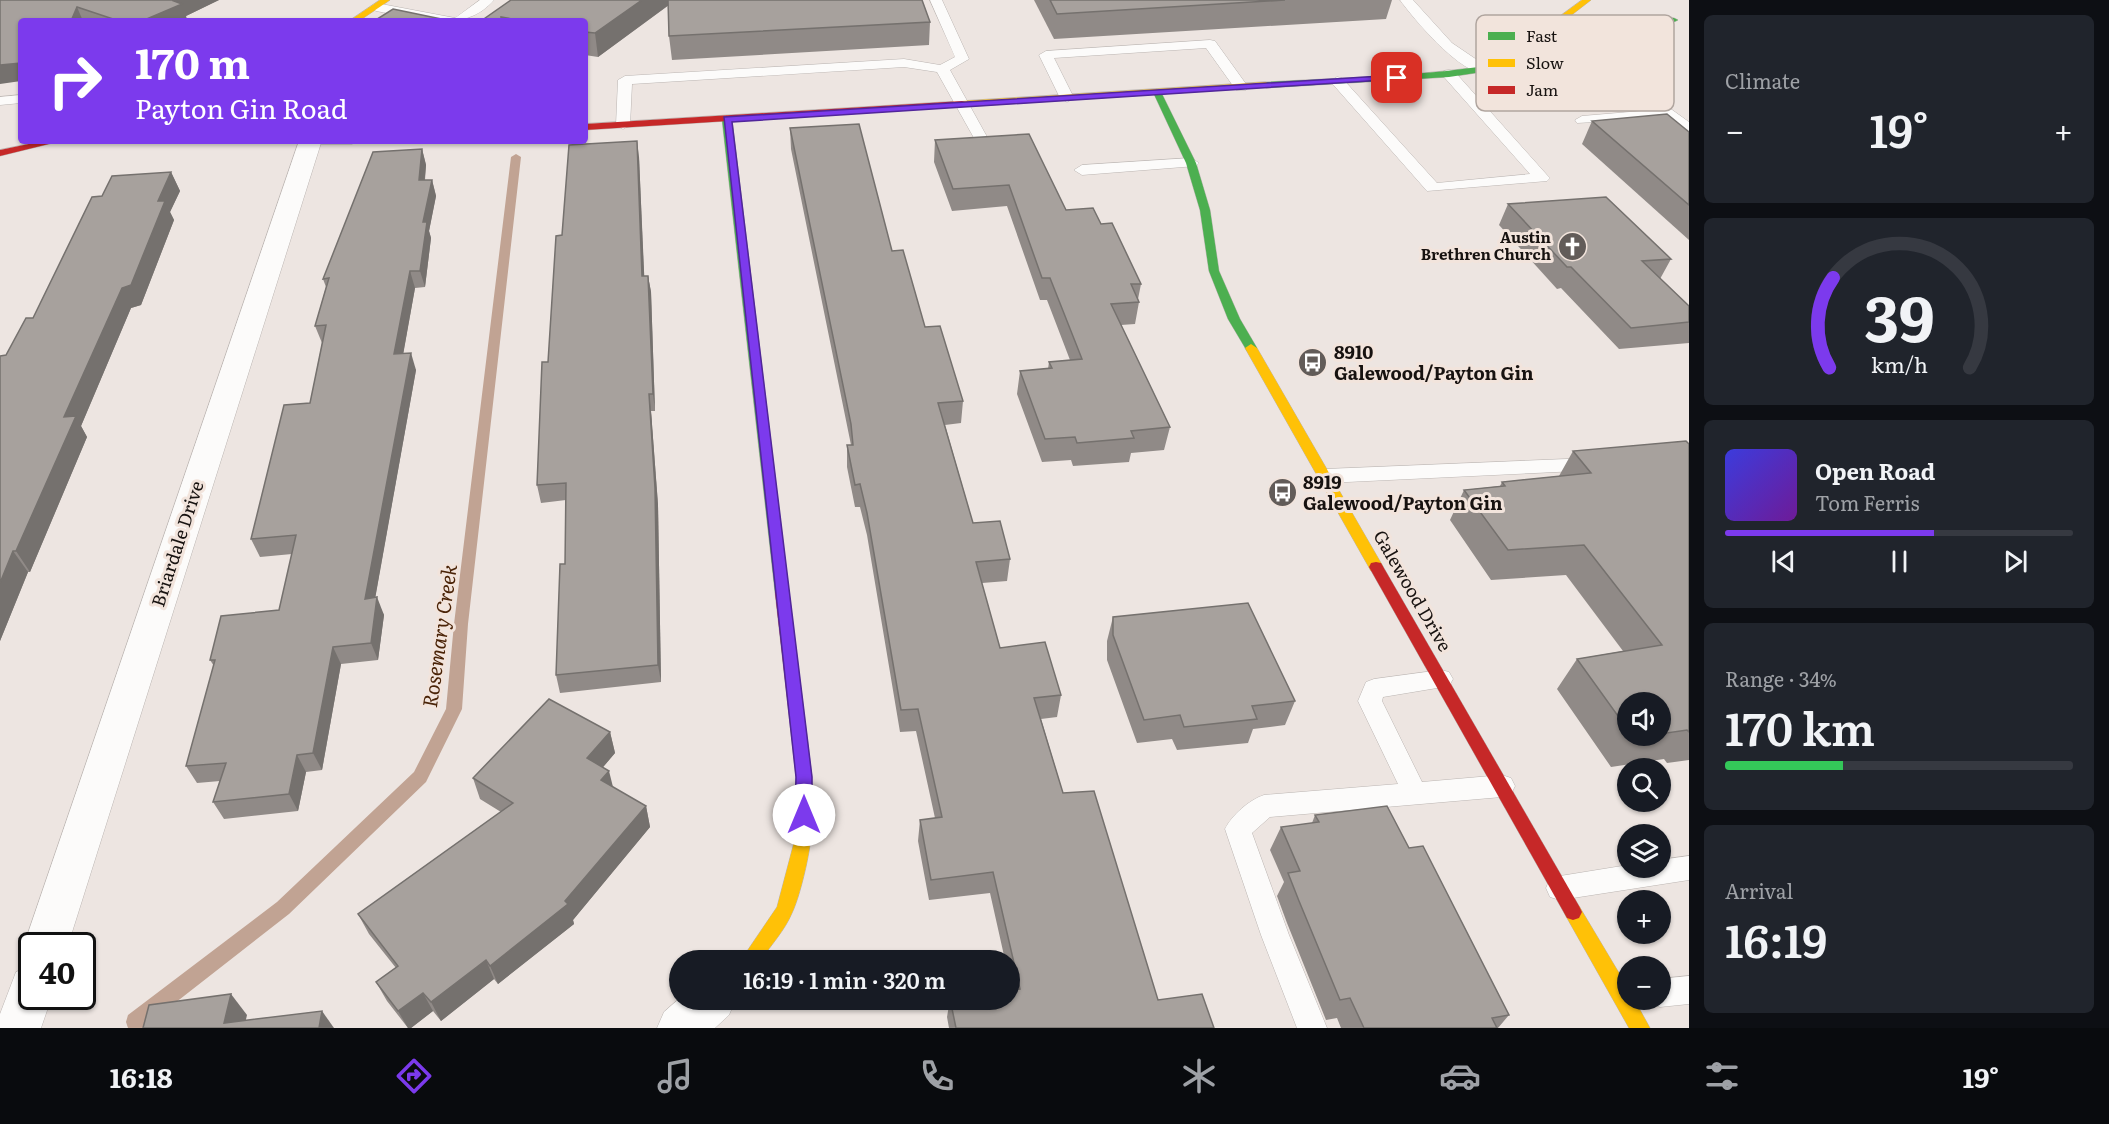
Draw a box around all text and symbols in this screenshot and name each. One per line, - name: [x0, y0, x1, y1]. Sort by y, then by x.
- legend: [1476, 15, 1674, 111]
- text: Fast: [1526, 23, 1558, 47]
- text: 170 m: [135, 30, 250, 92]
- icon: right: [36, 42, 114, 120]
- text: Slow: [1526, 50, 1564, 74]
- pin: [1371, 52, 1422, 103]
- icon: arrive: [1380, 61, 1413, 94]
- text: Climate: [1725, 65, 1800, 95]
- text: Jam: [1526, 77, 1559, 101]
- text: Payton Gin Road: [135, 87, 348, 127]
- text: 19°: [1870, 95, 1928, 162]
- text: −: [1725, 104, 1744, 153]
- text: +: [2054, 104, 2073, 153]
- place label: Austin Brethren Church: [1421, 225, 1552, 265]
- church icon: Austin Brethren Church: [1556, 231, 1588, 263]
- text: 39: [1864, 270, 1934, 362]
- place label: 8910 Galewood/Payton Gin: [1334, 338, 1534, 386]
- bus stop icon: 8910 Galewood/Payton Gin: [1297, 347, 1329, 379]
- text: km/h: [1870, 349, 1928, 381]
- text: Open Road: [1815, 454, 1935, 487]
- place label: 8919 Galewood/Payton Gin: [1303, 468, 1503, 516]
- street label: Briardale Drive: [143, 477, 210, 610]
- bus stop icon: 8919 Galewood/Payton Gin: [1266, 477, 1298, 509]
- text: Tom Ferris: [1815, 487, 1920, 517]
- street label: Galewood Drive: [1367, 524, 1459, 656]
- icon: previous: [1767, 545, 1800, 578]
- icon: pause: [1883, 545, 1916, 578]
- icon: next: [1999, 545, 2032, 578]
- water label: Rosemary Creek: [413, 562, 463, 709]
- text: Range · 34%: [1725, 663, 1837, 693]
- map controls: [1617, 692, 1671, 1010]
- button: sound: [1617, 692, 1671, 746]
- text: 170 km: [1725, 693, 1875, 760]
- button: search: [1617, 758, 1671, 812]
- position arrow: [772, 783, 836, 847]
- button: layers: [1617, 824, 1671, 878]
- text: Arrival: [1725, 875, 1793, 905]
- button: +: [1617, 890, 1671, 944]
- text: 16:19: [1725, 905, 1827, 972]
- speed limit sign: 40: [18, 932, 96, 1010]
- button: −: [1617, 956, 1671, 1010]
- text: 16:19 · 1 min · 320 m: [743, 963, 946, 996]
- icon: directions: [393, 1055, 435, 1097]
- icon: music: [654, 1055, 696, 1097]
- icon: phone: [916, 1055, 958, 1097]
- icon: climate: [1178, 1055, 1220, 1097]
- icon: car: [1439, 1055, 1481, 1097]
- icon: filters: [1701, 1055, 1743, 1097]
- text: 16:18: [110, 1056, 173, 1096]
- text: 19°: [1963, 1056, 1999, 1096]

